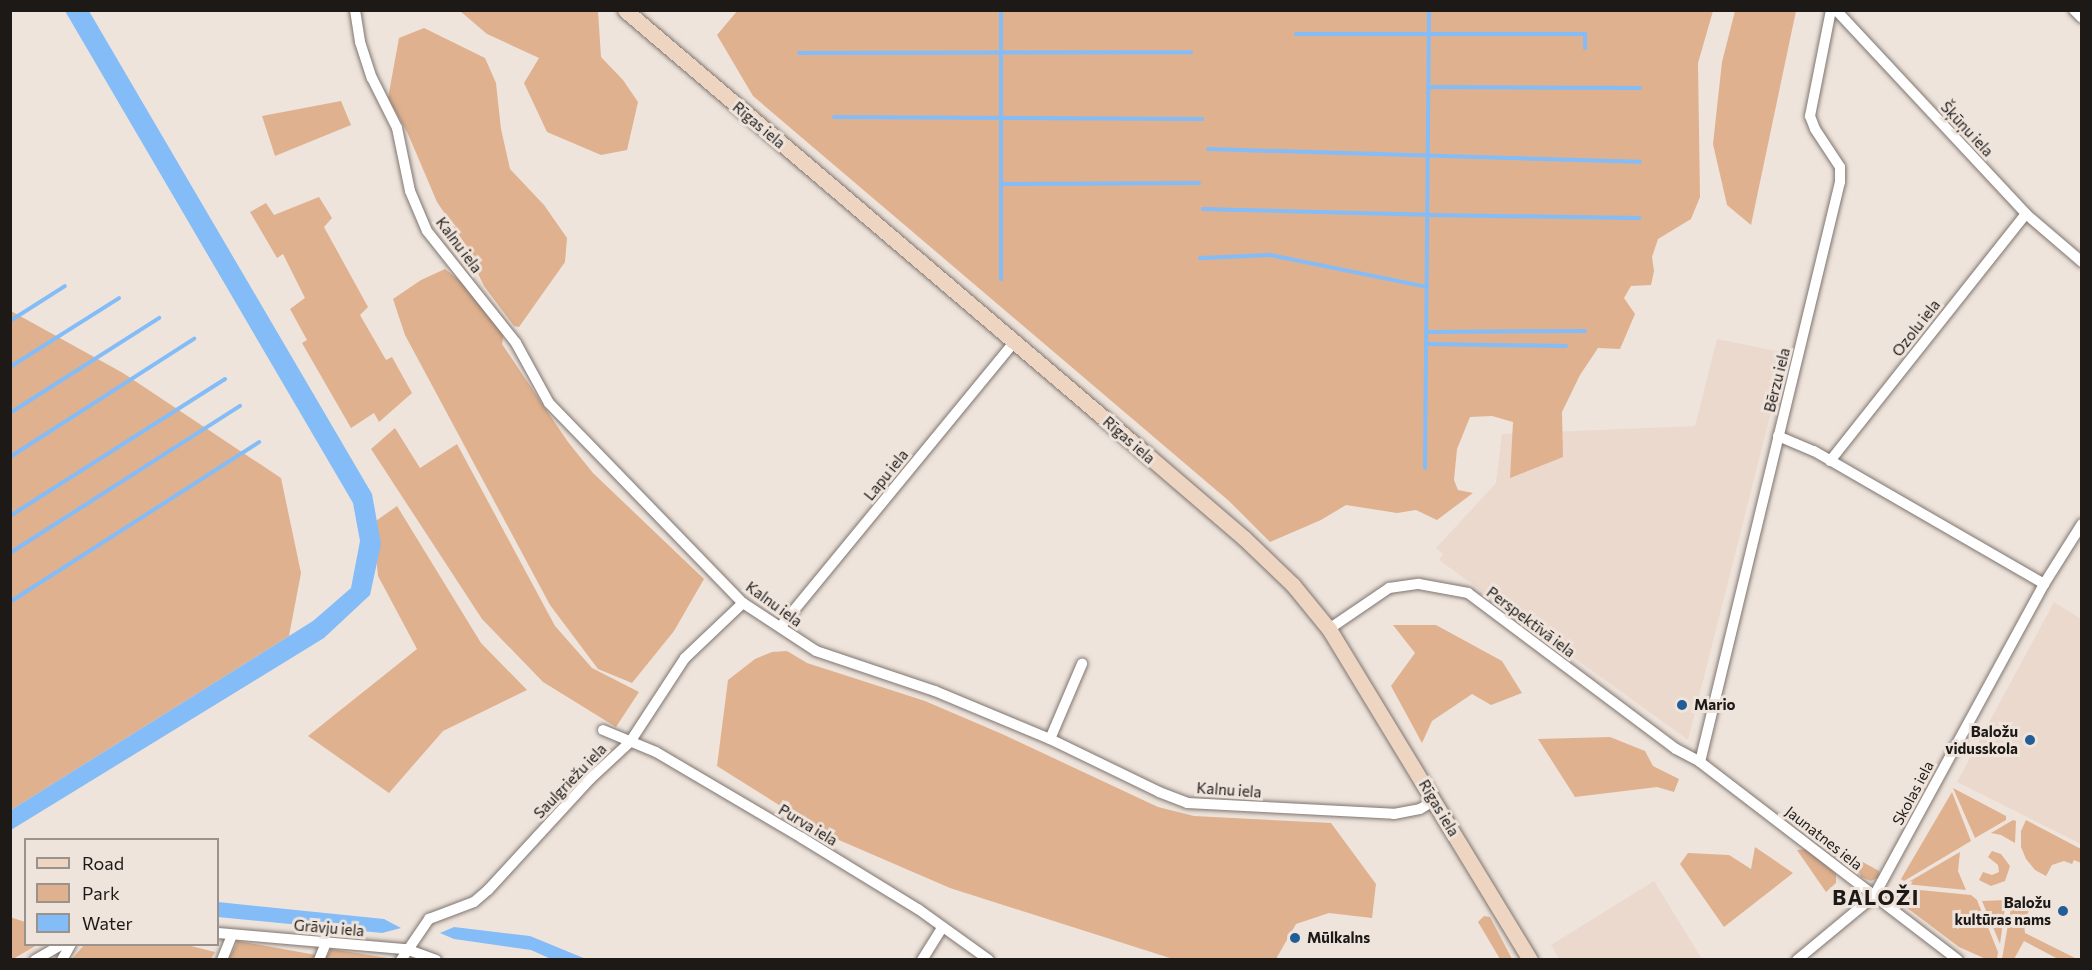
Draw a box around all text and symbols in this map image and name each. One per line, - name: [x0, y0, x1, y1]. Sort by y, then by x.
- street label: Rīgas iela: [729, 98, 789, 152]
- street label: Šķūņu iela: [1937, 98, 1997, 160]
- street label: Kalnu iela: [432, 214, 486, 276]
- street label: Ozolu iela: [1888, 296, 1944, 360]
- street label: Bērzu iela: [1760, 346, 1794, 414]
- street label: Rīgas iela: [1099, 413, 1159, 467]
- street label: Lapu iela: [860, 446, 912, 504]
- street label: Kalnu iela: [742, 578, 806, 630]
- street label: Perspektīvā iela: [1483, 583, 1579, 661]
- place label: Mario: [1694, 696, 1736, 714]
- marker: Mario: [1675, 698, 1689, 712]
- place label: Baložu vidusskola: [1945, 722, 2018, 757]
- marker: Baložu vidusskola: [2023, 733, 2037, 747]
- street label: Saulgriežu iela: [530, 740, 610, 822]
- street label: Skolas iela: [1889, 758, 1937, 828]
- street label: Rīgas iela: [1415, 776, 1463, 840]
- street label: Kalnu iela: [1196, 779, 1262, 801]
- street label: Purva iela: [775, 800, 841, 850]
- street label: Jaunatnes iela: [1782, 802, 1866, 874]
- legend: [24, 838, 219, 946]
- text: Road: [82, 852, 124, 874]
- text: Park: [82, 882, 120, 904]
- district label: BALOŽI: [1832, 884, 1920, 910]
- place label: Baložu kultūras nams: [1954, 893, 2051, 928]
- marker: Baložu kultūras nams: [2056, 904, 2070, 918]
- text: Water: [82, 912, 133, 934]
- street label: Grāvju iela: [293, 916, 365, 940]
- place label: Mūlkalns: [1307, 929, 1370, 947]
- marker: Mūlkalns: [1288, 931, 1302, 945]

